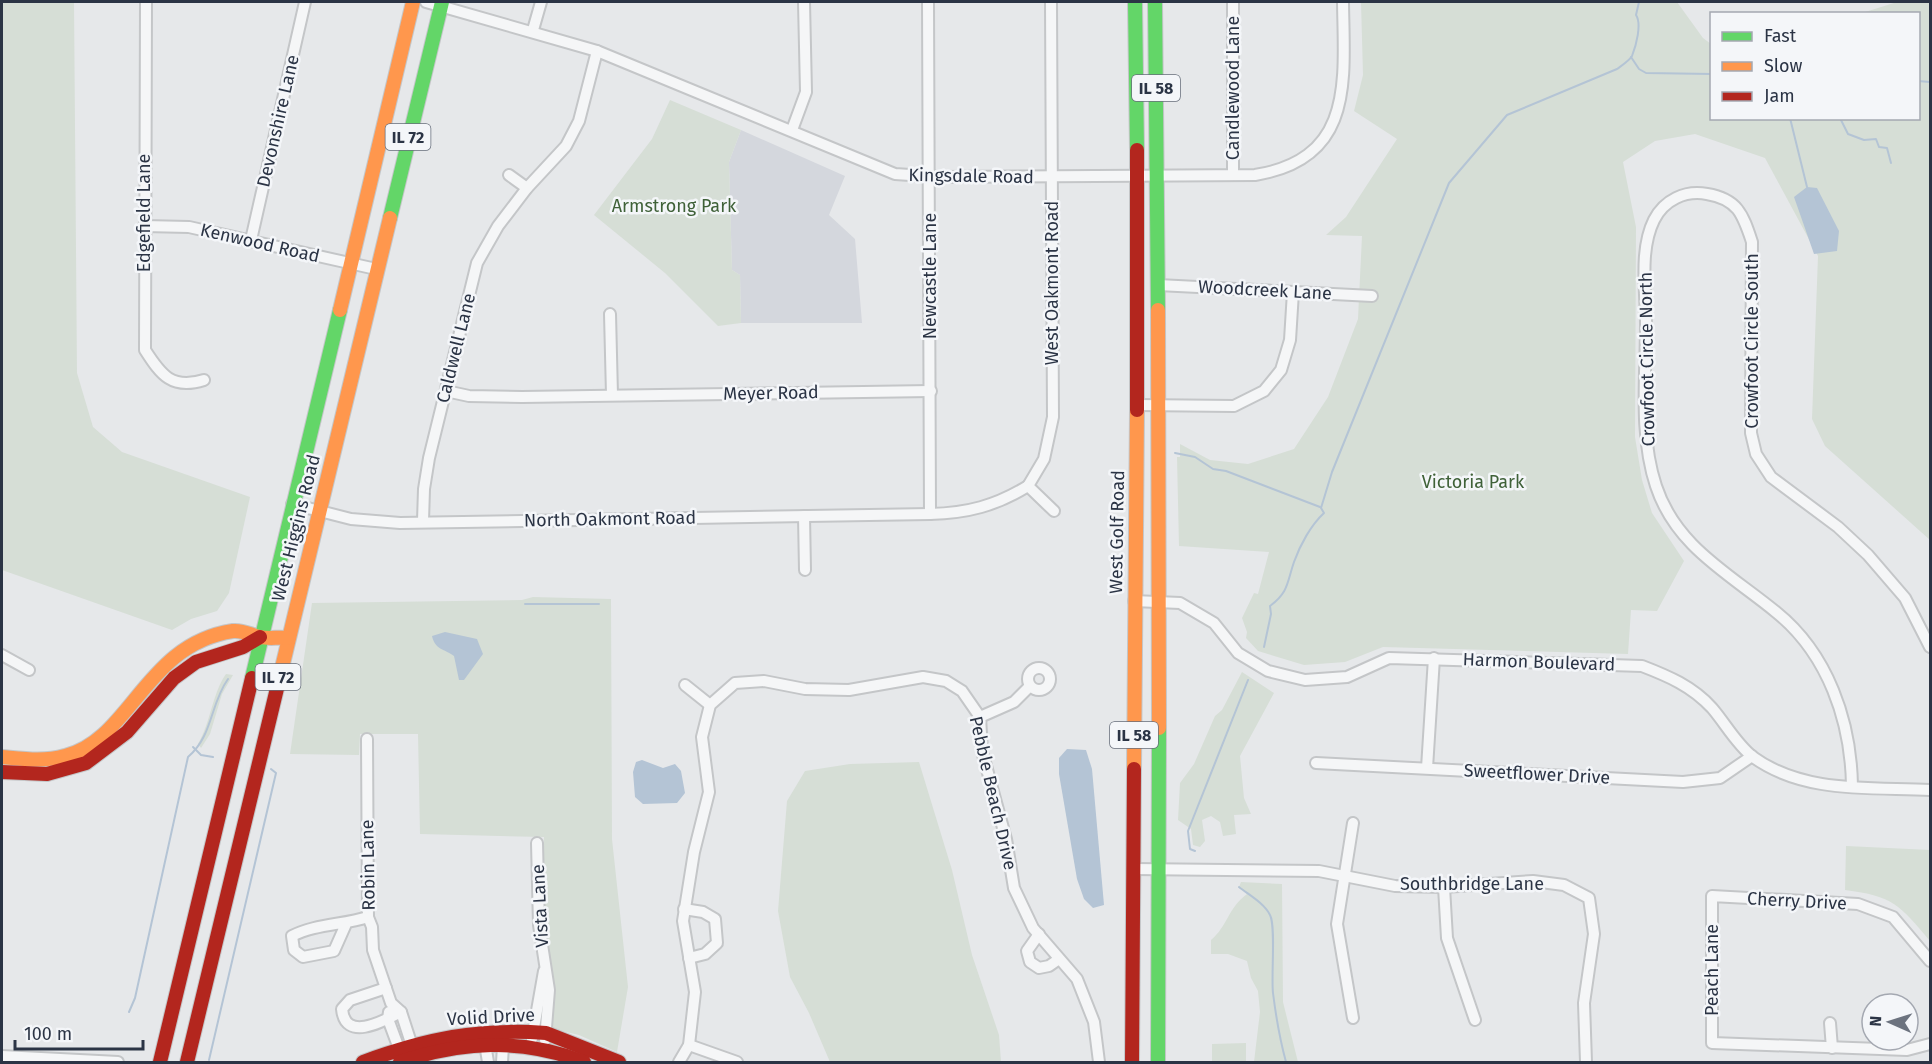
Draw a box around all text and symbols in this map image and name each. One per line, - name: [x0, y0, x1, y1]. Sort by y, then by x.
- legend: [1710, 12, 1920, 120]
- street label: Candlewood Lane: [1222, 16, 1244, 160]
- text: Fast: [1764, 25, 1797, 47]
- street label: Devonshire Lane: [252, 53, 304, 189]
- text: Slow: [1764, 55, 1803, 77]
- road number: IL 58: [1132, 75, 1180, 101]
- text: Jam: [1764, 85, 1795, 107]
- road number: IL 72: [386, 124, 430, 150]
- street label: Edgefield Lane: [133, 154, 155, 272]
- street label: Kingsdale Road: [908, 164, 1034, 188]
- park label: Armstrong Park: [612, 195, 737, 217]
- street label: West Oakmont Road: [1041, 201, 1063, 365]
- street label: Newcastle Lane: [919, 213, 941, 339]
- street label: Kenwood Road: [198, 219, 322, 267]
- street label: Crowfoot Circle South: [1741, 253, 1763, 429]
- street label: Crowfoot Circle North: [1634, 272, 1660, 446]
- street label: Woodcreek Lane: [1198, 276, 1332, 304]
- street label: Caldwell Lane: [432, 291, 480, 405]
- street label: Meyer Road: [723, 381, 819, 405]
- street label: West Higgins Road: [267, 452, 325, 604]
- street label: West Golf Road: [1105, 470, 1129, 594]
- park label: Victoria Park: [1422, 471, 1525, 493]
- street label: North Oakmont Road: [524, 506, 696, 532]
- street label: Harmon Boulevard: [1462, 648, 1616, 676]
- road number: IL 72: [256, 664, 300, 690]
- street label: Pebble Beach Drive: [965, 714, 1021, 872]
- road number: IL 58: [1110, 722, 1158, 748]
- street label: Sweetflower Drive: [1463, 759, 1611, 789]
- street label: Robin Lane: [356, 819, 380, 911]
- street label: Vista Lane: [527, 864, 553, 948]
- street label: Southbridge Lane: [1400, 873, 1544, 895]
- street label: Cherry Drive: [1746, 887, 1848, 915]
- street label: Peach Lane: [1701, 924, 1723, 1016]
- north arrow: [1860, 992, 1920, 1052]
- street label: Volid Drive: [446, 1004, 536, 1030]
- scale bar: [15, 1013, 142, 1051]
- text: N: [1866, 1015, 1885, 1027]
- text: 100 m: [24, 1023, 72, 1045]

